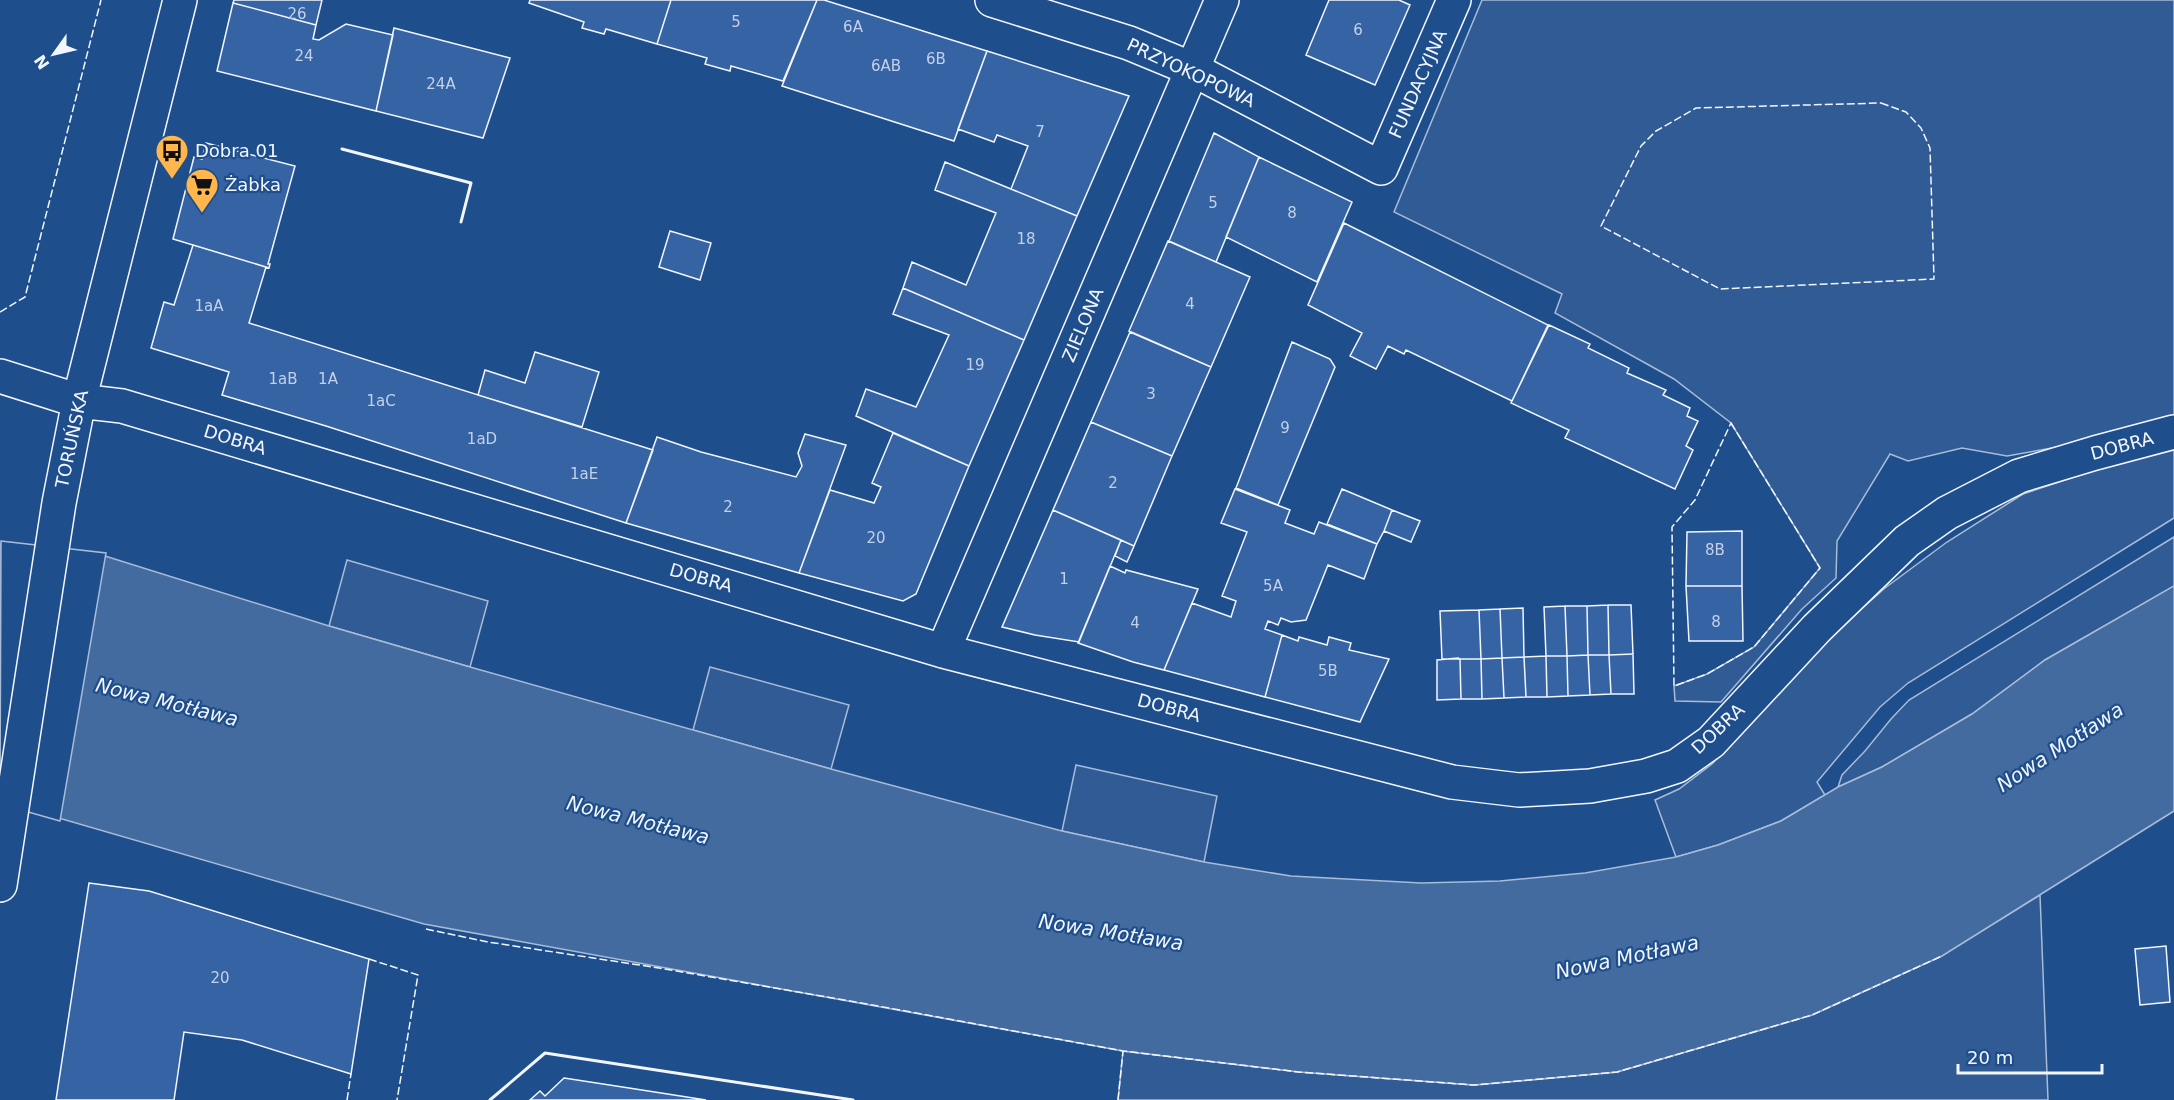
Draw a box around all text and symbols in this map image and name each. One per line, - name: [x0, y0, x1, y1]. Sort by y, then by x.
- house number: 26: [287, 5, 307, 23]
- house number: 5: [731, 13, 741, 31]
- house number: 6A: [843, 18, 864, 36]
- house number: 6: [1353, 21, 1363, 39]
- north arrow: [24, 24, 84, 84]
- street label: FUNDACYJNA: [1384, 26, 1451, 141]
- street label: PRZYOKOPOWA: [1124, 34, 1259, 112]
- house number: 24: [294, 47, 314, 65]
- house number: 6B: [926, 50, 946, 68]
- text: N: [30, 51, 54, 73]
- house number: 6AB: [871, 57, 901, 75]
- house number: 24A: [426, 75, 456, 93]
- house number: 7: [1035, 123, 1045, 141]
- bus stop icon: Dobra 01: [154, 133, 190, 180]
- place label: Dobra 01: [195, 140, 278, 161]
- supermarket icon: Żabka: [184, 167, 220, 214]
- place label: Żabka: [225, 174, 281, 195]
- house number: 5: [1208, 194, 1218, 212]
- house number: 8: [1287, 204, 1297, 222]
- house number: 18: [1016, 230, 1036, 248]
- street label: ZIELONA: [1058, 284, 1108, 365]
- house number: 4: [1185, 295, 1195, 313]
- house number: 1aA: [195, 297, 224, 315]
- house number: 19: [965, 356, 985, 374]
- house number: 1aB: [268, 370, 298, 388]
- house number: 1A: [318, 370, 339, 388]
- house number: 3: [1146, 385, 1156, 403]
- street label: TORUŃSKA: [51, 387, 92, 491]
- house number: 1aC: [366, 392, 396, 410]
- house number: 9: [1280, 419, 1290, 437]
- street label: DOBRA: [201, 420, 270, 459]
- street label: DOBRA: [2088, 427, 2156, 464]
- house number: 1aD: [467, 430, 497, 448]
- house number: 1aE: [570, 465, 598, 483]
- house number: 2: [1108, 474, 1118, 492]
- house number: 2: [723, 498, 733, 516]
- house number: 20: [866, 529, 886, 547]
- house number: 8B: [1705, 541, 1725, 559]
- street label: DOBRA: [667, 559, 736, 597]
- house number: 1: [1059, 570, 1069, 588]
- house number: 5A: [1263, 577, 1284, 595]
- house number: 8: [1711, 613, 1721, 631]
- house number: 4: [1130, 614, 1140, 632]
- house number: 5B: [1318, 662, 1338, 680]
- water label: Nowa Motława: [93, 673, 241, 731]
- street label: DOBRA: [1135, 689, 1204, 726]
- water label: Nowa Motława: [1992, 697, 2128, 797]
- street label: DOBRA: [1687, 699, 1749, 758]
- water label: Nowa Motława: [564, 791, 712, 849]
- water label: Nowa Motława: [1037, 909, 1185, 955]
- water label: Nowa Motława: [1553, 930, 1701, 984]
- house number: 20: [210, 969, 230, 987]
- scale bar: [1958, 1037, 2102, 1075]
- text: 20 m: [1967, 1047, 2013, 1068]

